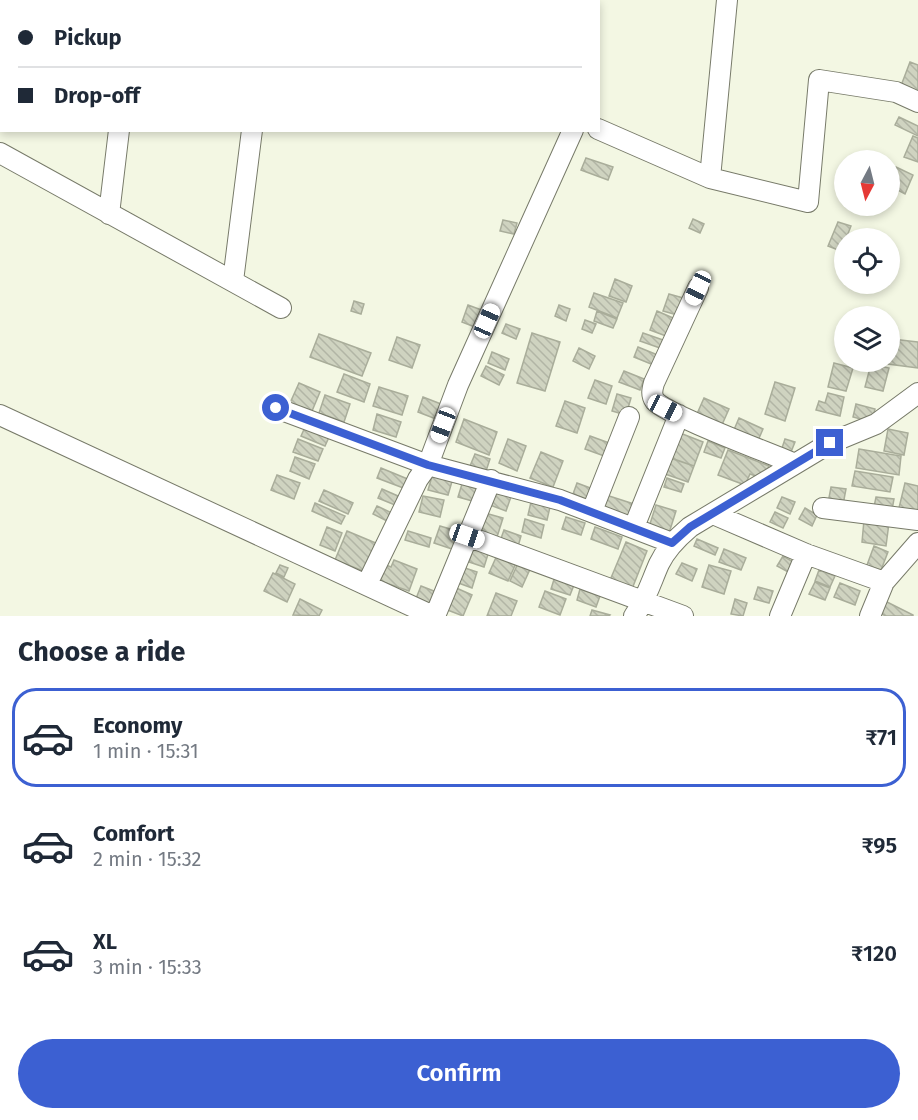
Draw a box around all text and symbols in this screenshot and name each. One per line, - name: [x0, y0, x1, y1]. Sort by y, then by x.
- text: Pickup: [54, 24, 122, 51]
- text: Drop-off: [54, 82, 140, 109]
- north arrow: [834, 150, 900, 216]
- map controls: [834, 150, 900, 372]
- button: locate: [834, 228, 900, 294]
- car: [682, 268, 714, 308]
- car: [471, 301, 503, 341]
- button: layers: [834, 306, 900, 372]
- car: [645, 392, 685, 424]
- route start: [262, 394, 289, 421]
- car: [428, 405, 458, 445]
- route end: [816, 429, 843, 456]
- car: [447, 522, 487, 550]
- text: Choose a ride: [18, 636, 185, 668]
- icon: car: [21, 711, 75, 765]
- text: Economy: [93, 712, 182, 739]
- text: ₹71: [865, 724, 897, 751]
- text: 1 min · 15:31: [93, 739, 199, 763]
- icon: car: [21, 819, 75, 873]
- text: Comfort: [93, 820, 174, 847]
- text: ₹95: [861, 832, 897, 859]
- text: 2 min · 15:32: [93, 847, 201, 871]
- icon: car: [21, 927, 75, 981]
- text: XL: [93, 928, 117, 955]
- text: ₹120: [851, 940, 897, 967]
- text: 3 min · 15:33: [93, 955, 202, 979]
- button: Confirm: [18, 1039, 900, 1108]

